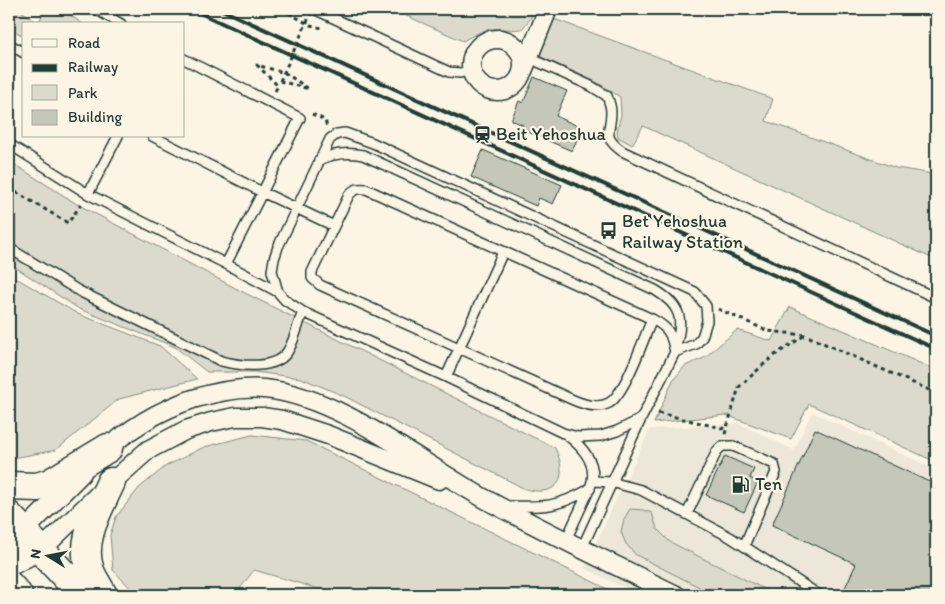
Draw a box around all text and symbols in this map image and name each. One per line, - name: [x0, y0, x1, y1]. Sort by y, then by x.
- legend: [22, 22, 185, 138]
- text: Road: [68, 34, 101, 52]
- text: Railway: [68, 58, 118, 76]
- text: Park: [68, 84, 98, 102]
- text: Building: [68, 108, 122, 126]
- place label: Beit Yehoshua: [496, 123, 607, 145]
- station icon: Beit Yehoshua: [472, 124, 492, 144]
- place label: Bet Yehoshua Railway Station: [622, 210, 743, 253]
- bus stop icon: Bet Yehoshua Railway Station: [598, 221, 618, 241]
- place label: Ten: [755, 473, 782, 495]
- fuel station icon: Ten: [731, 474, 751, 494]
- north arrow: [22, 532, 72, 582]
- text: N: [26, 548, 45, 560]

